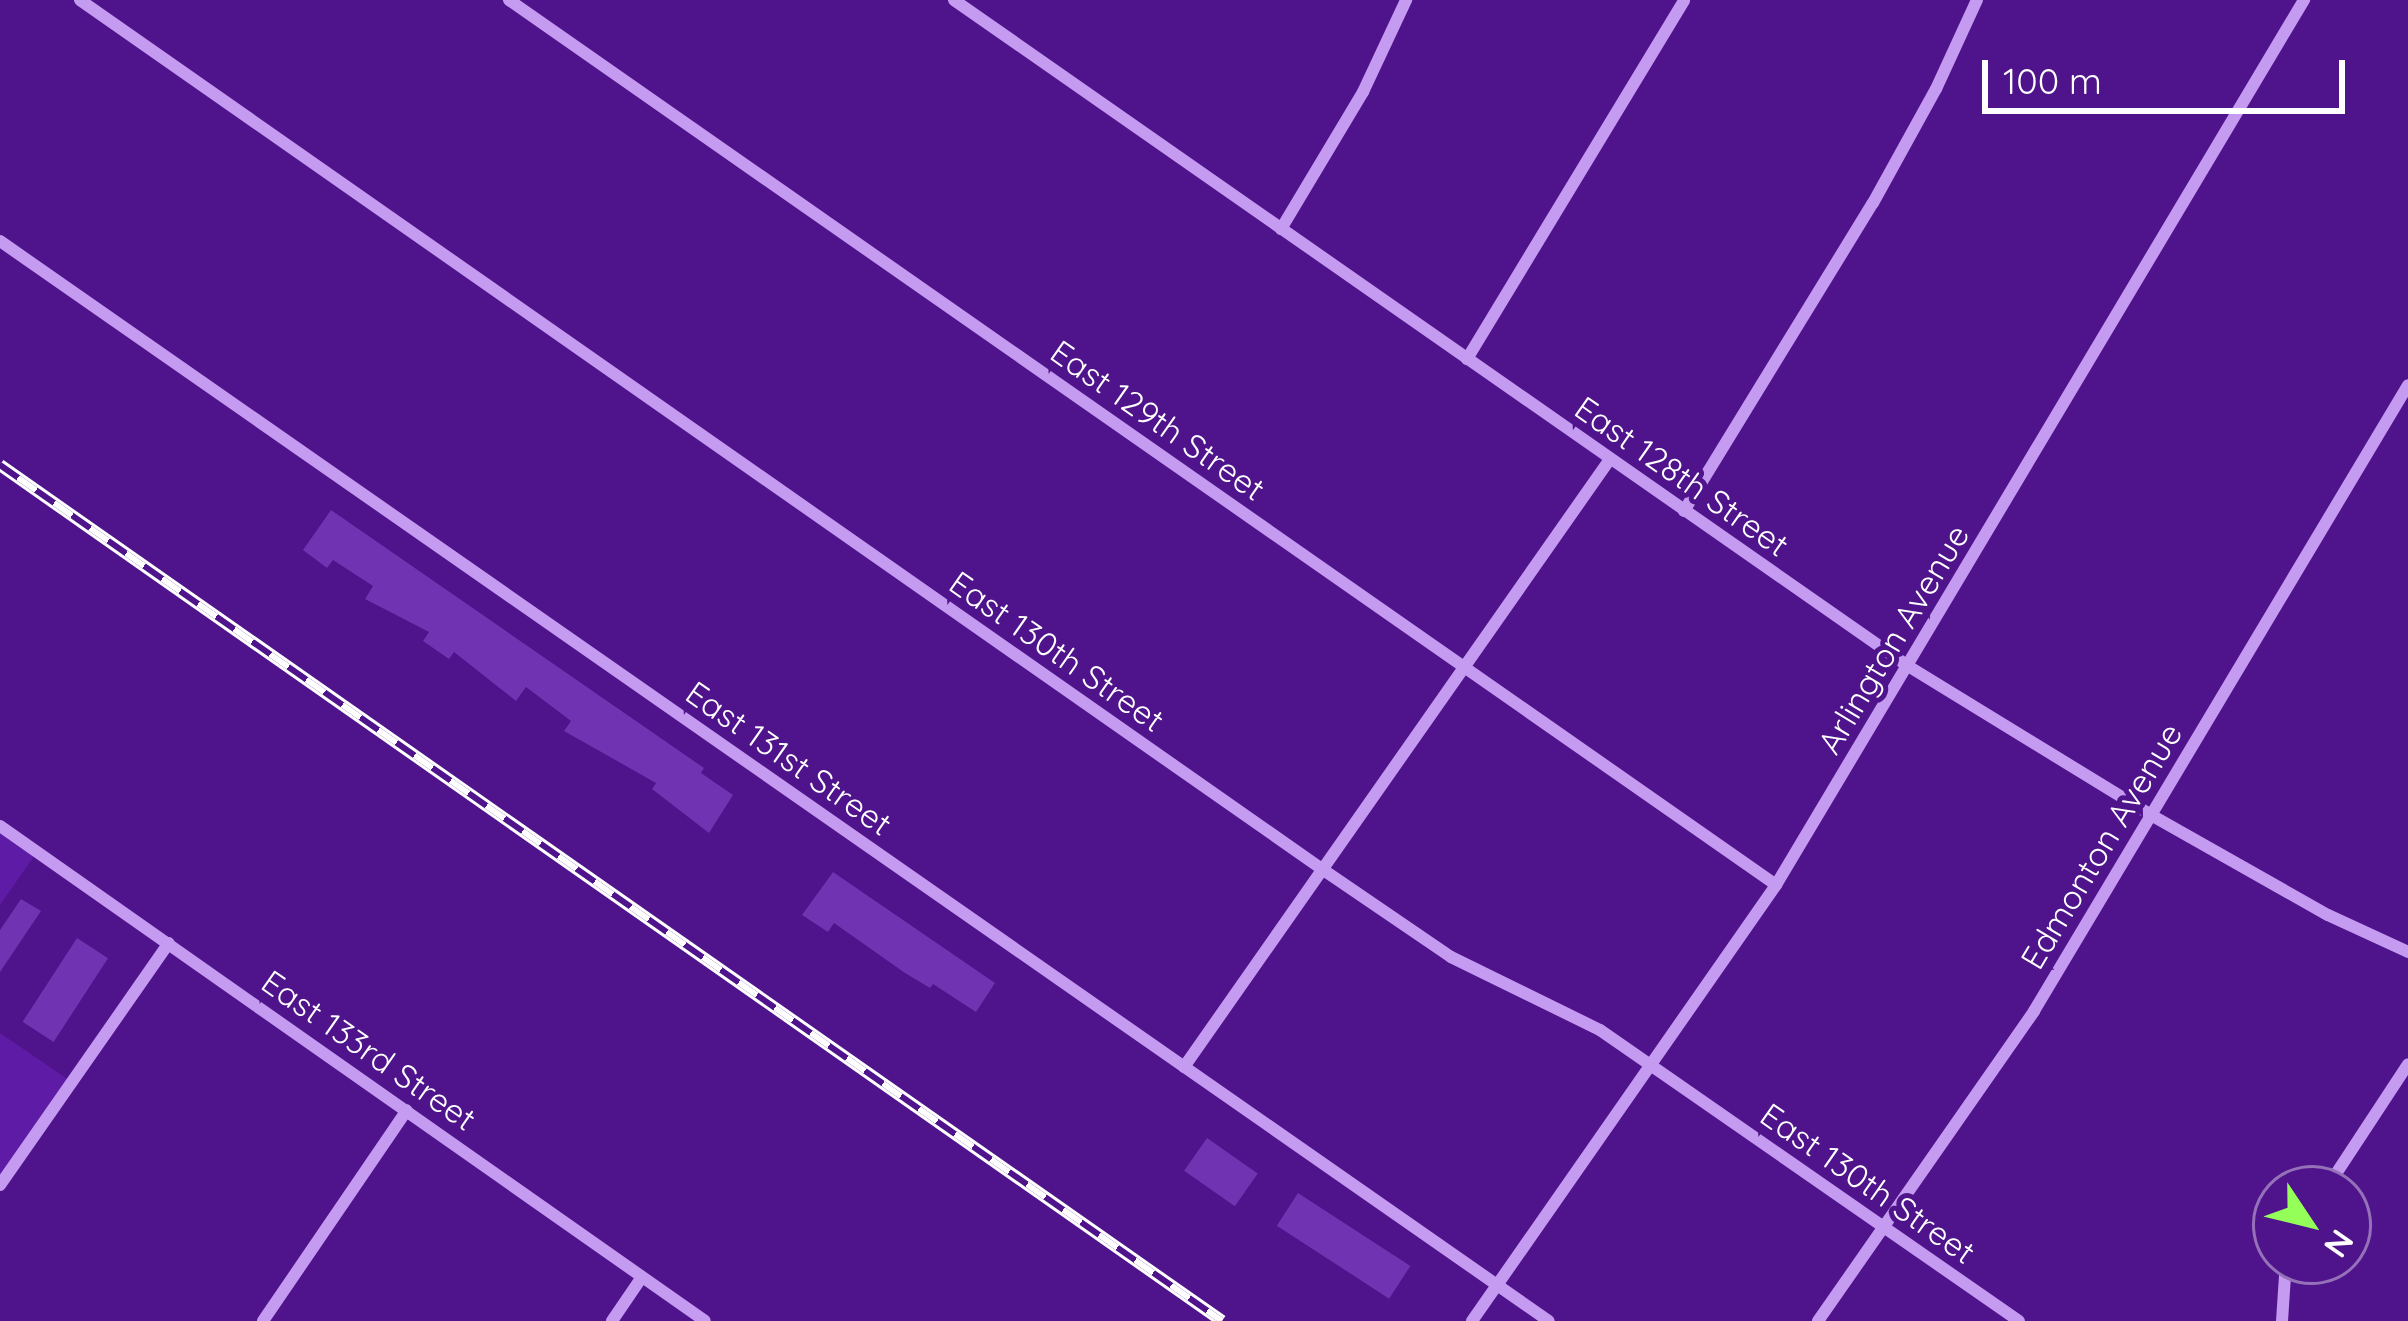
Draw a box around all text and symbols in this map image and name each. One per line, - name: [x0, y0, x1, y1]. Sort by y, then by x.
- scale bar: [1988, 36, 2351, 110]
- text: 100 m: [2003, 58, 2102, 103]
- street label: East 129th Street: [1043, 331, 1273, 509]
- street label: East 128th Street: [1567, 388, 1797, 564]
- street label: Arlington Avenue: [1809, 517, 1977, 761]
- street label: East 130th Street: [942, 562, 1172, 740]
- street label: East 131st Street: [679, 672, 899, 844]
- street label: Edmonton Avenue: [2012, 716, 2190, 976]
- street label: East 133rd Street: [254, 961, 484, 1139]
- street label: East 130th Street: [1753, 1094, 1983, 1272]
- north arrow: [2252, 1165, 2372, 1285]
- text: N: [2316, 1223, 2363, 1266]

